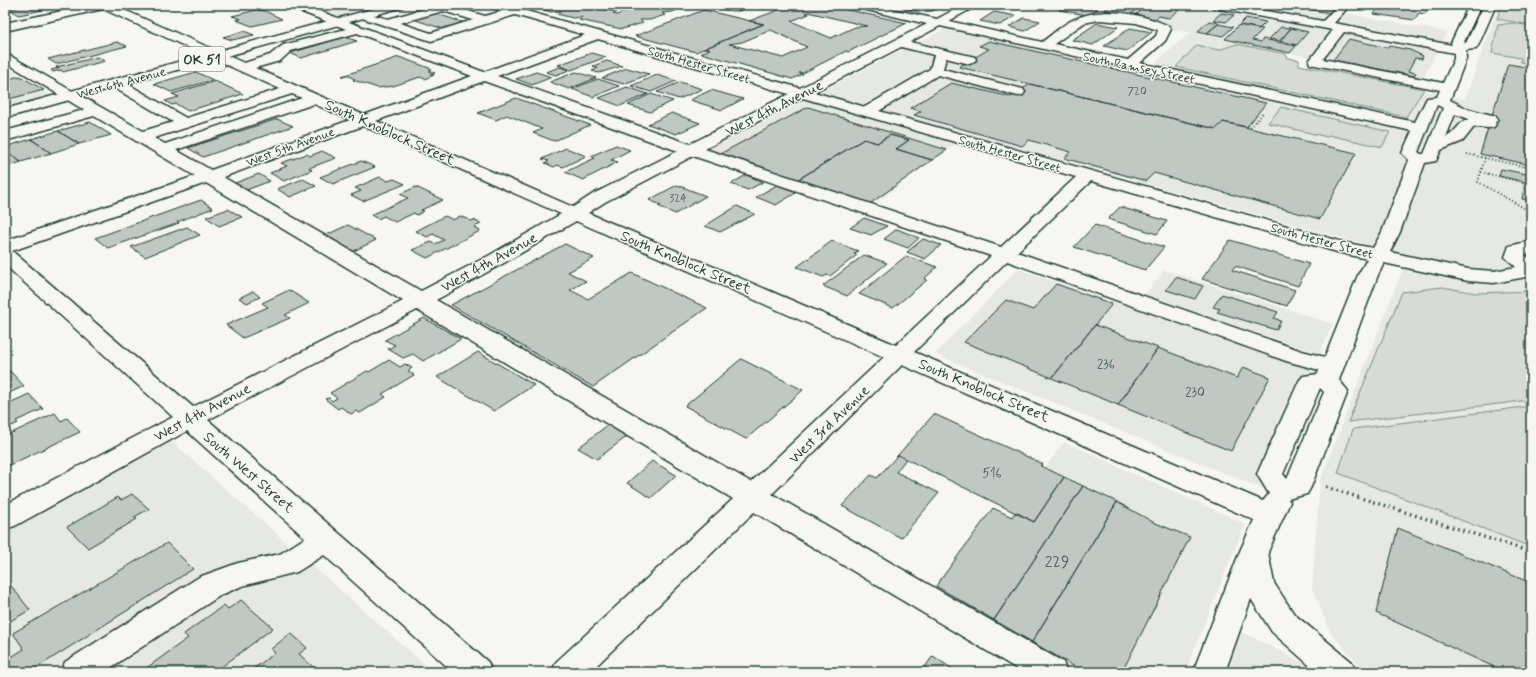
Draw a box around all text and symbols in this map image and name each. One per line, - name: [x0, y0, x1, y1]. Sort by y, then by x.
- street label: South Hester Street: [645, 43, 752, 88]
- road number: OK 51: [179, 47, 225, 71]
- street label: South Ramsey Street: [1081, 48, 1196, 89]
- street label: West 6th Avenue: [75, 63, 168, 104]
- street label: West 4th Avenue: [722, 76, 827, 142]
- house number: 720: [1127, 85, 1147, 99]
- street label: South Knoblock Street: [321, 95, 458, 171]
- street label: West 5th Avenue: [244, 123, 337, 171]
- street label: South Hester Street: [956, 132, 1063, 177]
- house number: 324: [669, 192, 687, 206]
- street label: South Hester Street: [1268, 220, 1375, 263]
- street label: South Knoblock Street: [617, 226, 754, 300]
- street label: West 4th Avenue: [438, 228, 541, 298]
- street label: South Knoblock Street: [915, 354, 1052, 428]
- house number: 236: [1097, 356, 1115, 373]
- street label: West 4th Avenue: [150, 379, 255, 447]
- street label: West 3rd Avenue: [785, 381, 875, 468]
- house number: 230: [1185, 384, 1205, 401]
- street label: South West Street: [199, 428, 298, 518]
- house number: 516: [982, 465, 1002, 482]
- house number: 229: [1045, 552, 1069, 573]

